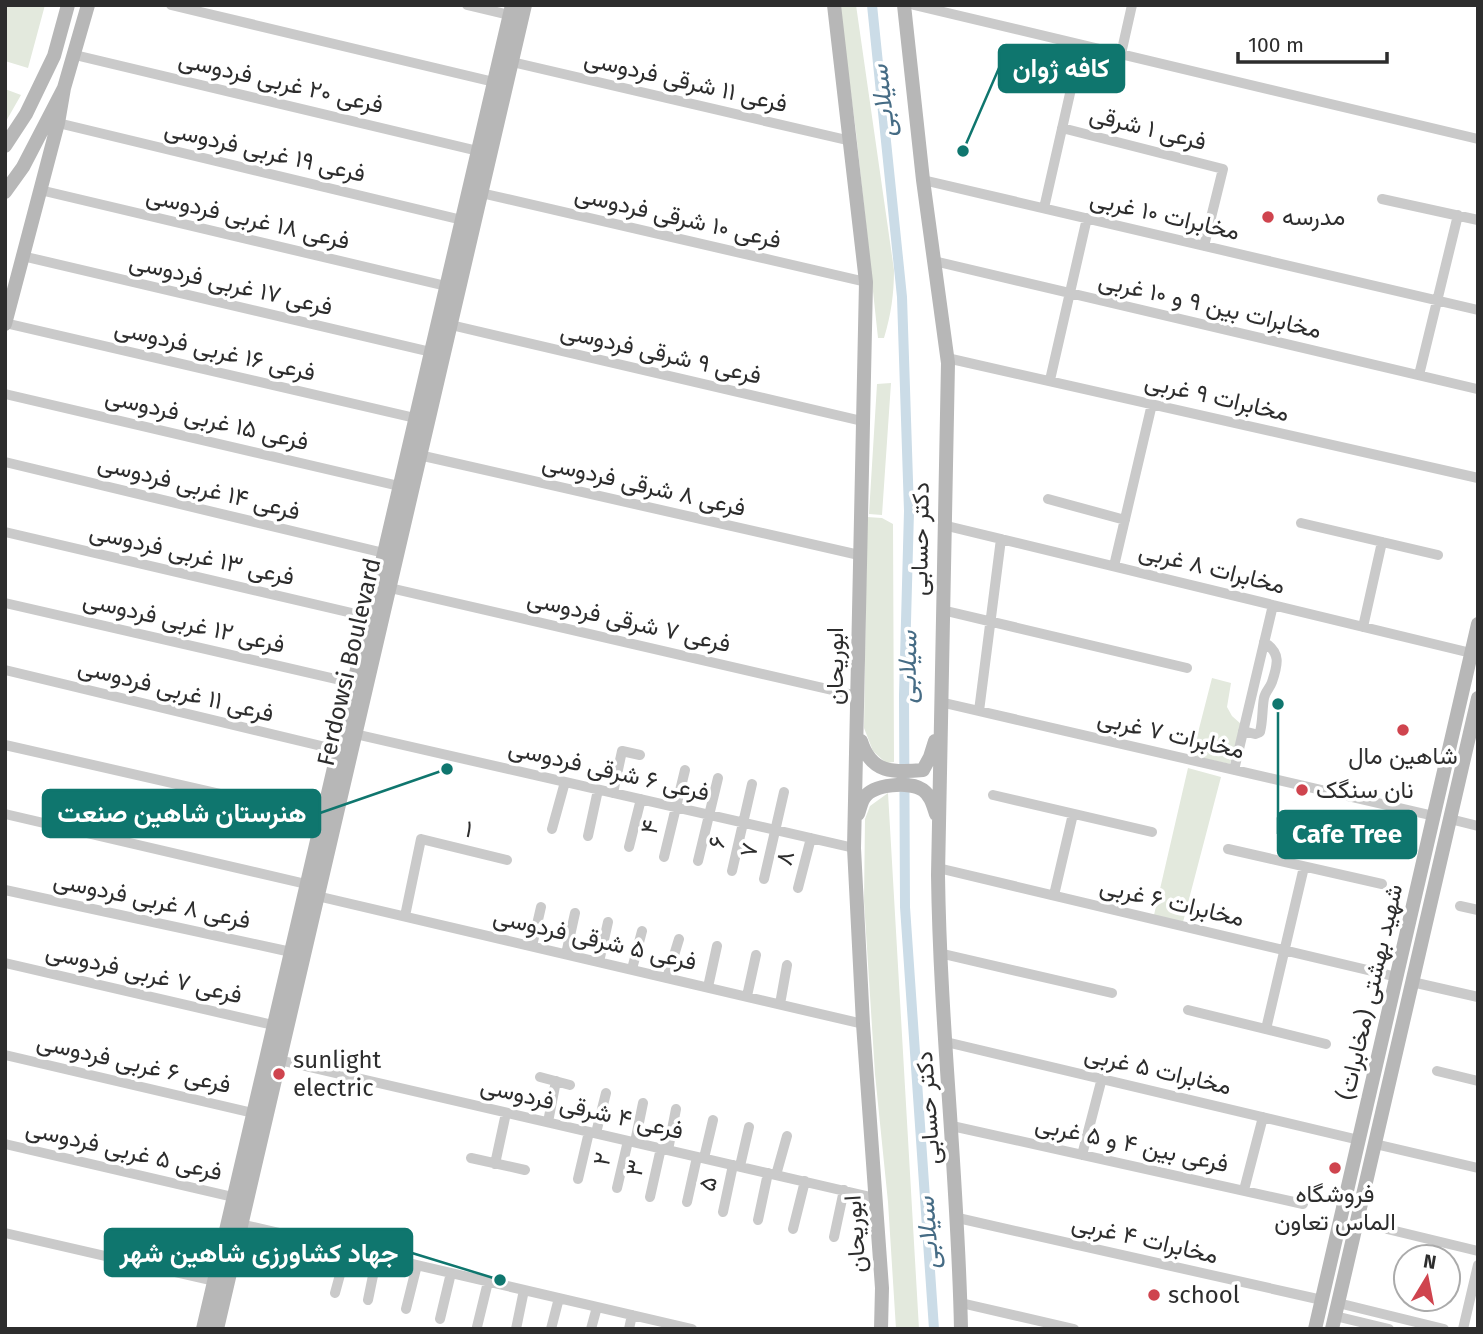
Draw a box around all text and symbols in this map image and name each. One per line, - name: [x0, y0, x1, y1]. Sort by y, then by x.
- scale bar: [1238, 21, 1387, 65]
- text: 100 m: [1248, 32, 1304, 58]
- street label: فرعی ۱۱ شرقی فردوسی: [582, 44, 790, 119]
- street label: فرعی ۲۰ غربی فردوسی: [176, 45, 386, 120]
- callout: کافه ژوان: [999, 45, 1124, 92]
- text: کافه ژوان: [1012, 53, 1110, 84]
- water label: سیلابی: [863, 62, 902, 139]
- street label: فرعی ۱ شرقی: [1087, 100, 1209, 157]
- street label: فرعی ۱۹ غربی فردوسی: [162, 114, 368, 189]
- street label: فرعی ۱۰ شرقی فردوسی: [572, 180, 784, 255]
- street label: فرعی ۱۸ غربی فردوسی: [143, 181, 352, 256]
- street label: مخابرات ۱۰ غربی: [1087, 184, 1242, 247]
- place label: مدرسه: [1282, 203, 1345, 232]
- marker: مدرسه: [1260, 209, 1276, 225]
- street label: فرعی ۱۷ غربی فردوسی: [126, 247, 335, 322]
- street label: مخابرات بین ۹ و ۱۰ غربی: [1096, 266, 1324, 345]
- street label: فرعی ۱۶ غربی فردوسی: [112, 313, 318, 388]
- street label: فرعی ۹ شرقی فردوسی: [558, 316, 764, 391]
- street label: مخابرات ۹ غربی: [1142, 367, 1292, 428]
- street label: فرعی ۱۵ غربی فردوسی: [102, 382, 311, 457]
- street label: فرعی ۱۴ غربی فردوسی: [95, 448, 303, 527]
- street label: فرعی ۸ شرقی فردوسی: [539, 448, 748, 523]
- street label: دکتر حسابی: [905, 482, 936, 596]
- street label: فرعی ۱۳ غربی فردوسی: [87, 517, 297, 592]
- street label: مخابرات ۸ غربی: [1136, 536, 1288, 601]
- street label: Ferdowsi Boulevard: [311, 555, 387, 769]
- street label: فرعی ۷ شرقی فردوسی: [524, 584, 733, 659]
- street label: فرعی ۱۲ غربی فردوسی: [80, 585, 288, 660]
- street label: ابوریحان: [821, 627, 850, 705]
- water label: سیلابی: [891, 629, 924, 704]
- street label: فرعی ۱۱ غربی فردوسی: [75, 652, 277, 729]
- street label: مخابرات ۷ غربی: [1095, 704, 1247, 765]
- marker: شاهین مال: [1395, 722, 1411, 738]
- street label: فرعی ۶ شرقی فردوسی: [506, 733, 712, 808]
- place label: شاهین مال: [1348, 742, 1458, 770]
- place label: نان سنگک: [1316, 776, 1414, 804]
- marker: نان سنگک: [1294, 782, 1310, 798]
- callout: هنرستان شاهین صنعت: [43, 790, 320, 837]
- text: هنرستان شاهین صنعت: [57, 798, 307, 829]
- callout: Cafe Tree: [1278, 811, 1416, 858]
- street label: ۱: [462, 815, 476, 843]
- street label: ۴: [635, 817, 665, 837]
- text: Cafe Tree: [1292, 819, 1402, 850]
- street label: ۶: [702, 833, 732, 851]
- street label: ۷: [734, 840, 764, 860]
- street label: ۸: [770, 848, 800, 868]
- street label: فرعی ۸ غربی فردوسی: [51, 865, 253, 936]
- street label: مخابرات ۶ غربی: [1097, 872, 1247, 933]
- street label: شهید بهشتی (مخابرات): [1332, 881, 1409, 1103]
- street label: فرعی ۵ شرقی فردوسی: [490, 902, 699, 977]
- street label: فرعی ۷ غربی فردوسی: [43, 937, 245, 1010]
- street label: فرعی ۶ غربی فردوسی: [34, 1027, 234, 1100]
- street label: مخابرات ۵ غربی: [1082, 1040, 1234, 1101]
- place label: sunlight electric: [293, 1046, 382, 1102]
- street label: دکتر حسابی: [910, 1050, 947, 1166]
- marker: sunlight electric: [271, 1066, 287, 1082]
- street label: فرعی ۴ شرقی فردوسی: [478, 1071, 686, 1146]
- street label: فرعی بین ۴ و ۵ غربی: [1033, 1110, 1231, 1179]
- street label: فرعی ۵ غربی فردوسی: [23, 1114, 225, 1187]
- street label: ۲: [587, 1150, 617, 1168]
- street label: ۳: [620, 1157, 650, 1179]
- marker: فروشگاه الماس تعاون: [1327, 1160, 1343, 1176]
- street label: ۵: [693, 1174, 723, 1194]
- place label: فروشگاه الماس تعاون: [1274, 1180, 1396, 1237]
- street label: ابوریحان: [838, 1194, 873, 1274]
- water label: سیلابی: [909, 1194, 945, 1270]
- street label: مخابرات ۴ غربی: [1069, 1209, 1221, 1270]
- callout: جهاد کشاورزی شاهین شهر: [105, 1229, 412, 1276]
- text: جهاد کشاورزی شاهین شهر: [119, 1238, 399, 1269]
- north arrow: [1392, 1243, 1462, 1313]
- text: N: [1422, 1249, 1438, 1274]
- place label: school: [1168, 1281, 1240, 1309]
- marker: school: [1146, 1287, 1162, 1303]

